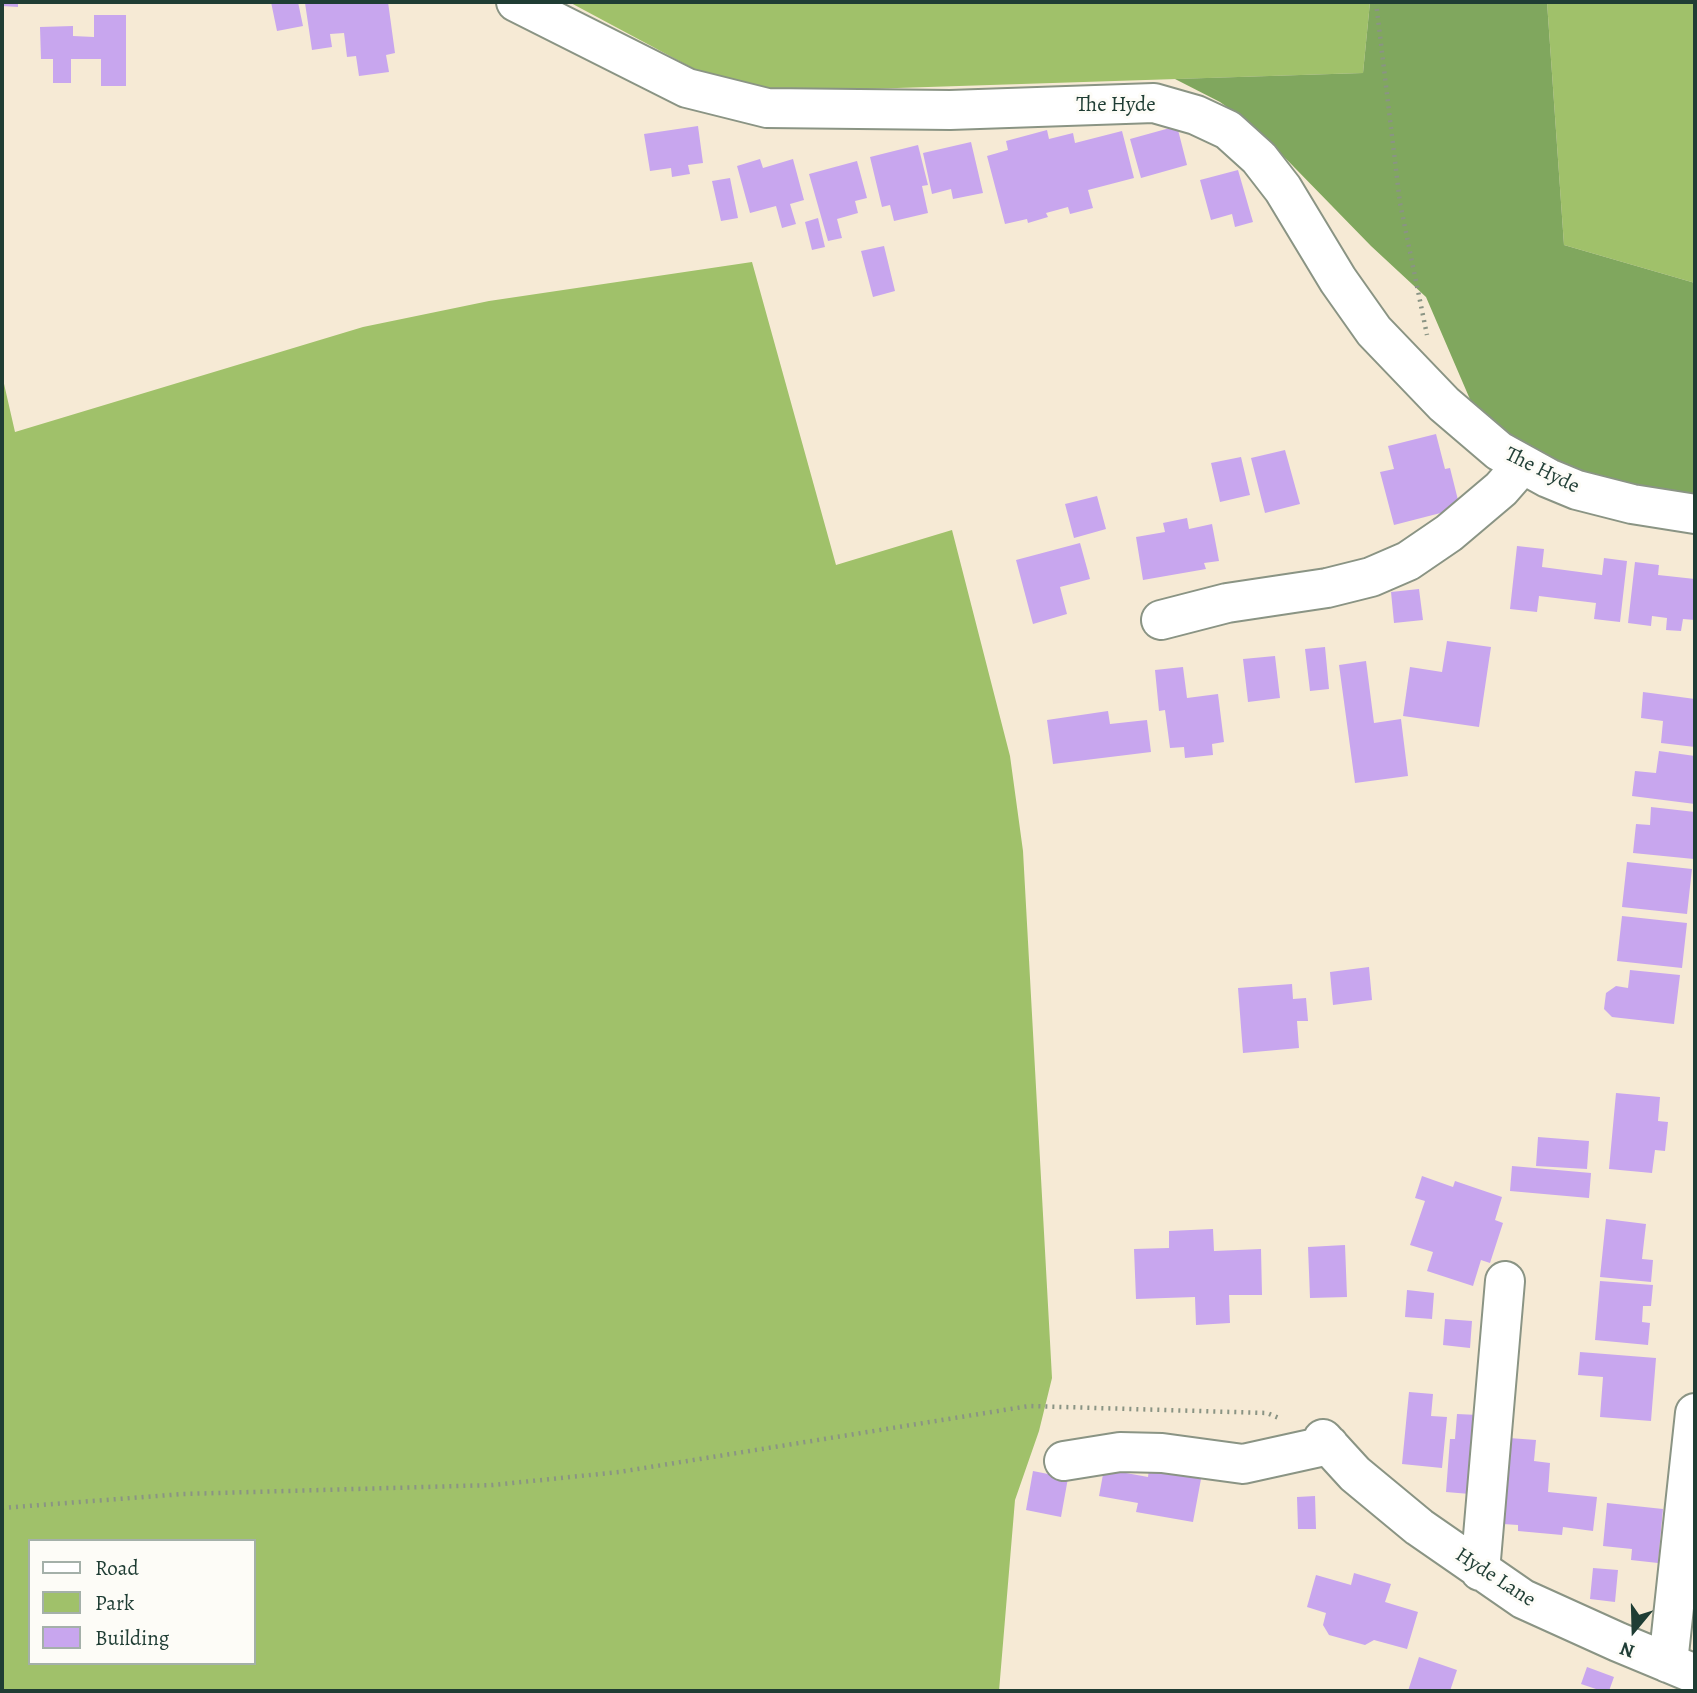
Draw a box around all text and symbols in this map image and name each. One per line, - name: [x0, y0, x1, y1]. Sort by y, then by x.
- street label: The Hyde: [1076, 93, 1156, 119]
- street label: The Hyde: [1501, 442, 1583, 500]
- legend: [28, 1539, 256, 1665]
- street label: Hyde Lane: [1450, 1543, 1540, 1613]
- text: Road: [95, 1554, 139, 1582]
- text: Park: [95, 1589, 134, 1617]
- north arrow: [1599, 1595, 1669, 1665]
- text: Building: [95, 1624, 169, 1652]
- text: N: [1616, 1635, 1638, 1664]

